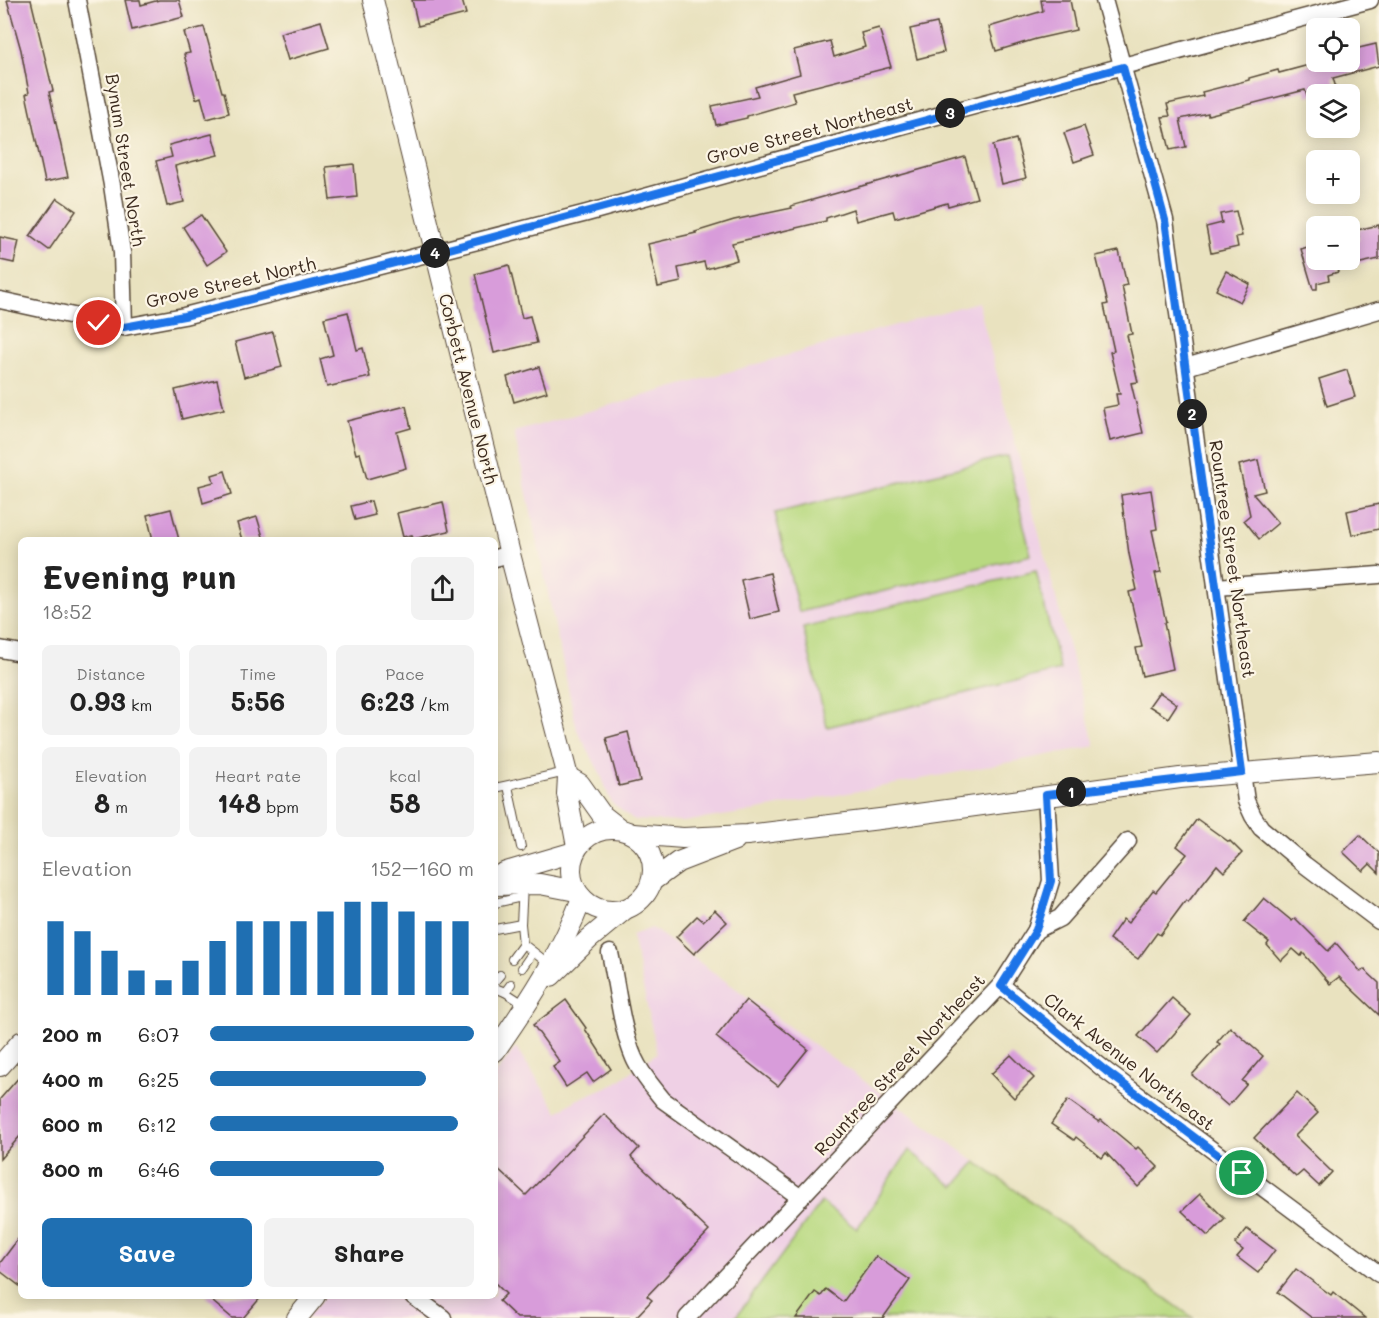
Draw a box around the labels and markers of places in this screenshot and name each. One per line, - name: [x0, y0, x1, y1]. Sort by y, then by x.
- pin: 3: [935, 98, 965, 128]
- pin: 4: [420, 238, 450, 268]
- pin: [73, 297, 124, 348]
- pin: 2: [1177, 399, 1207, 429]
- pin: 1: [1056, 777, 1086, 807]
- pin: [1216, 1147, 1267, 1198]

